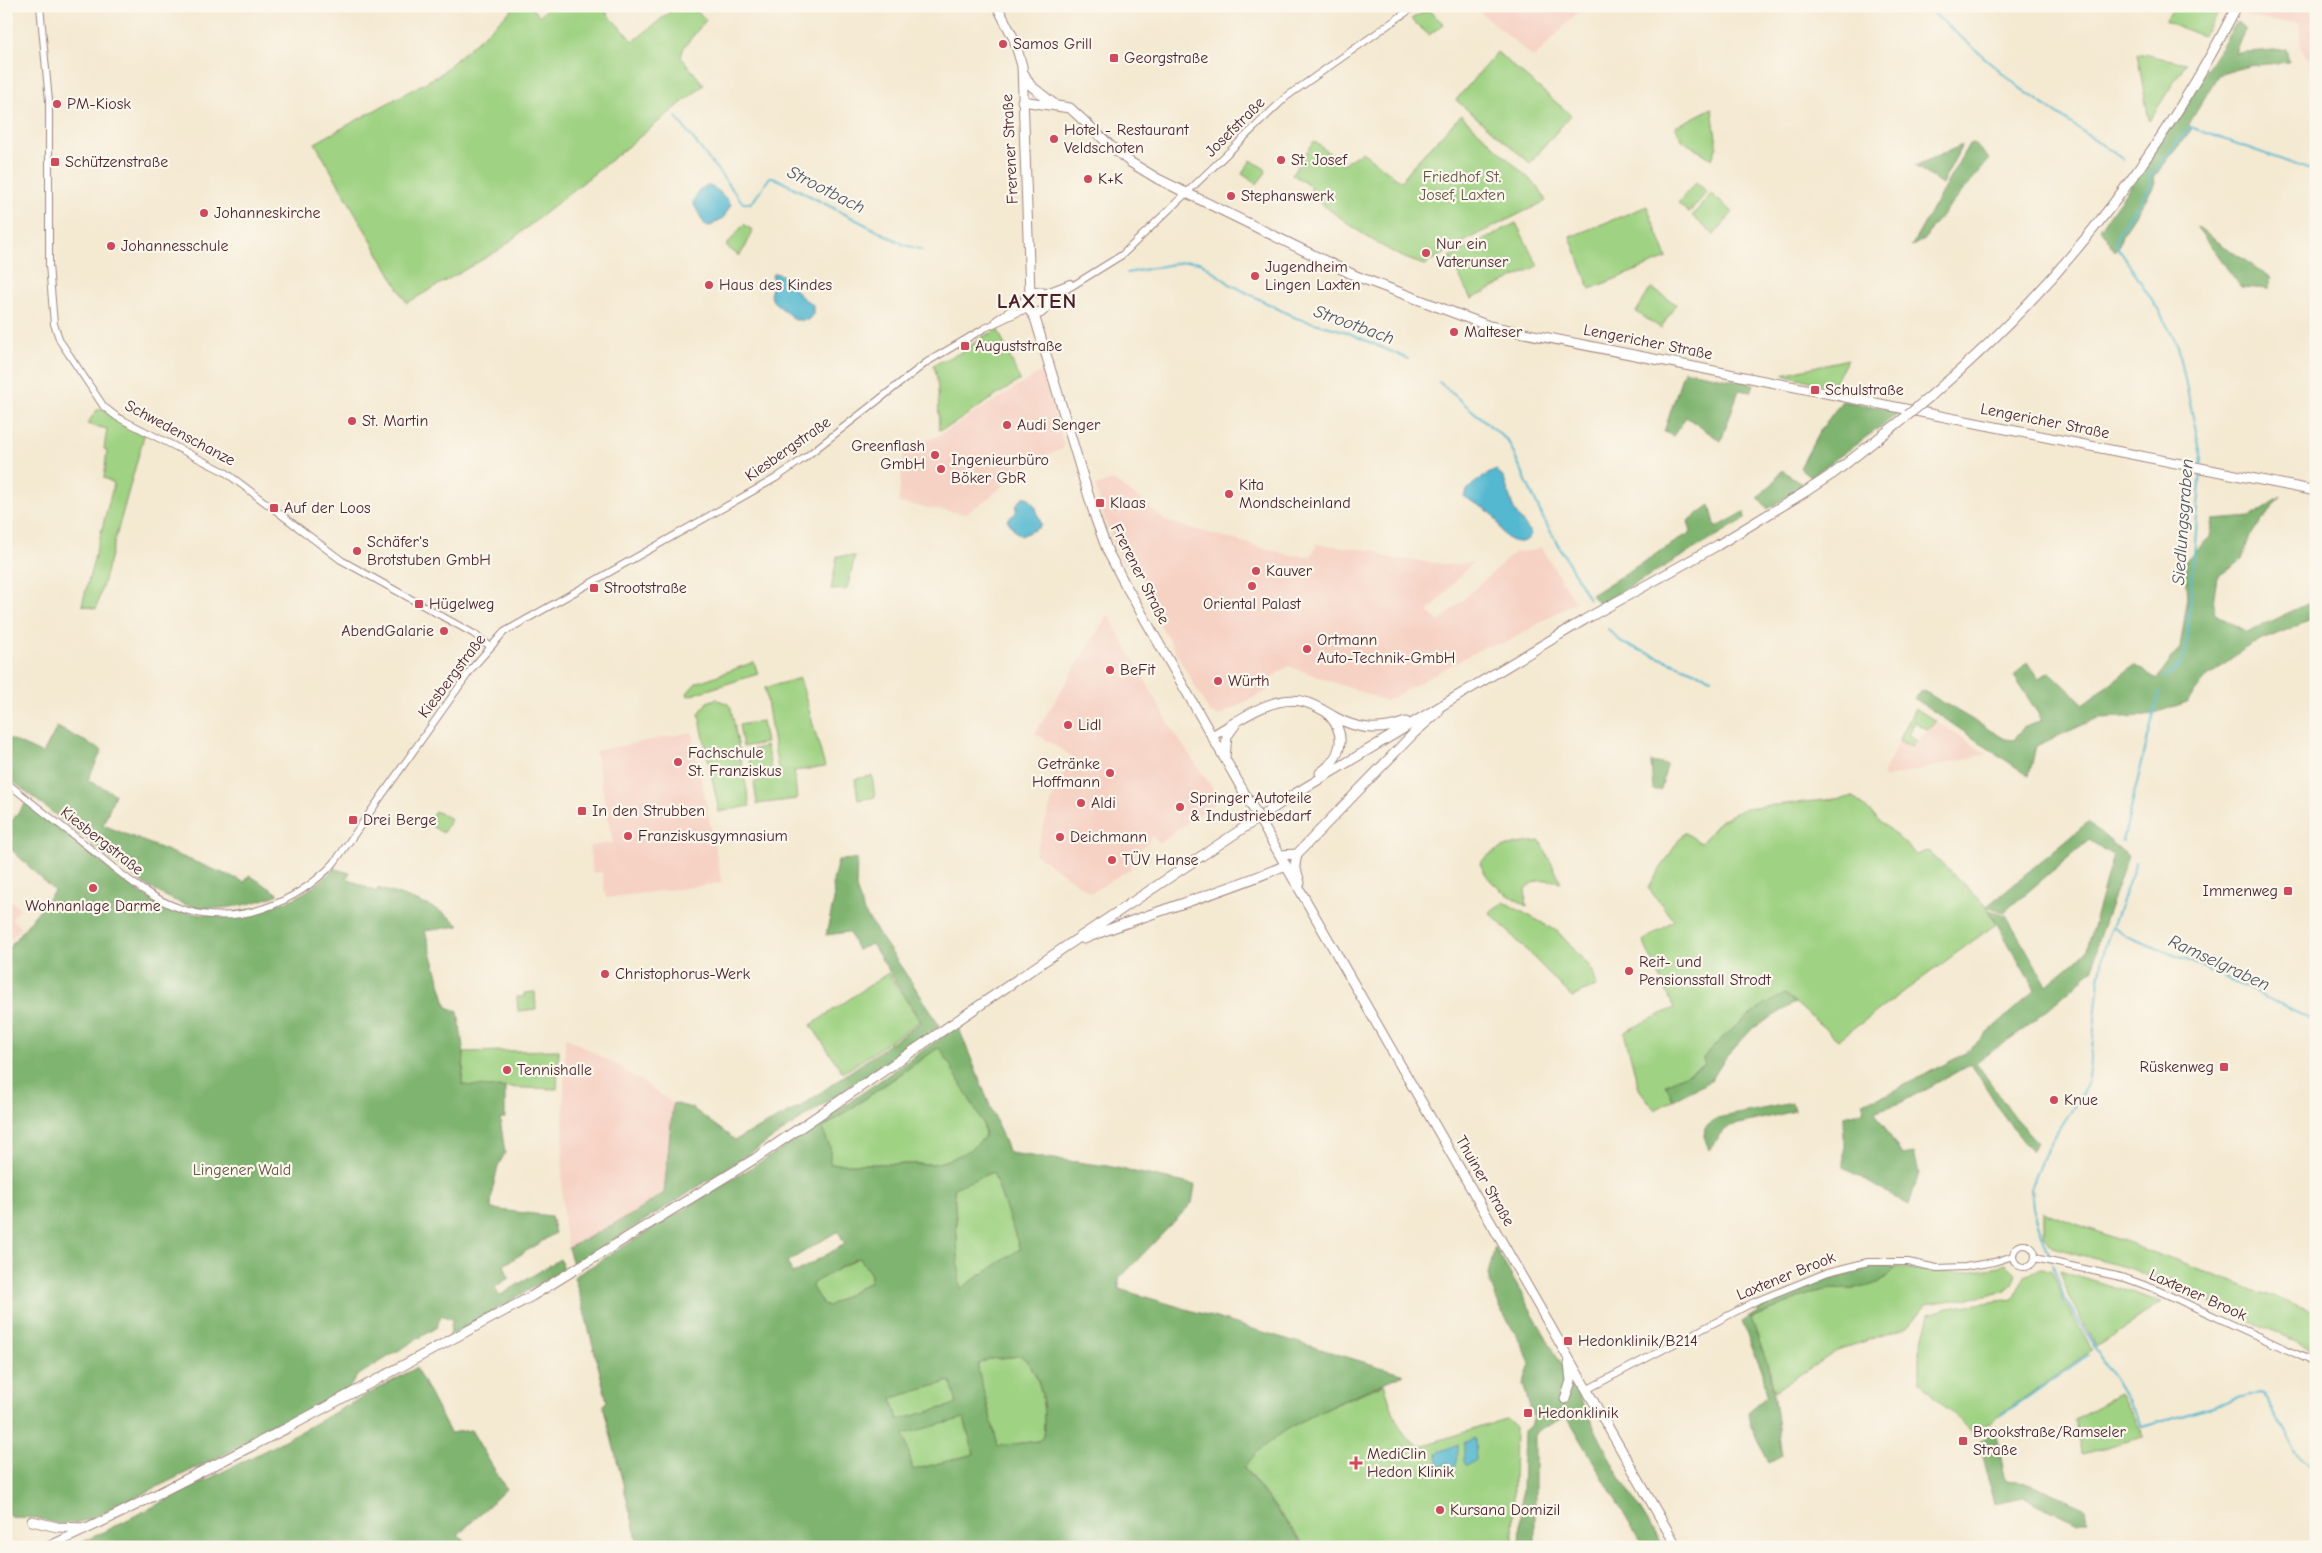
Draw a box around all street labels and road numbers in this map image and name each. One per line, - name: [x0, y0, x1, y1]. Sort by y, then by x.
- street label: Frerener Straße: [998, 94, 1022, 204]
- street label: Josefstraße: [1202, 94, 1268, 160]
- street label: Lengericher Straße: [1582, 321, 1714, 363]
- street label: Schwedenschanze: [122, 396, 238, 470]
- street label: Lengericher Straße: [1979, 400, 2111, 442]
- street label: Kiesbergstraße: [742, 413, 834, 485]
- street label: Frerener Straße: [1107, 521, 1173, 627]
- street label: Kiesbergstraße: [415, 631, 489, 721]
- street label: Kiesbergstraße: [57, 803, 147, 879]
- street label: Thuiner Straße: [1452, 1133, 1518, 1229]
- street label: Laxtener Brook: [1734, 1248, 1838, 1304]
- street label: Laxtener Brook: [2146, 1265, 2250, 1325]

